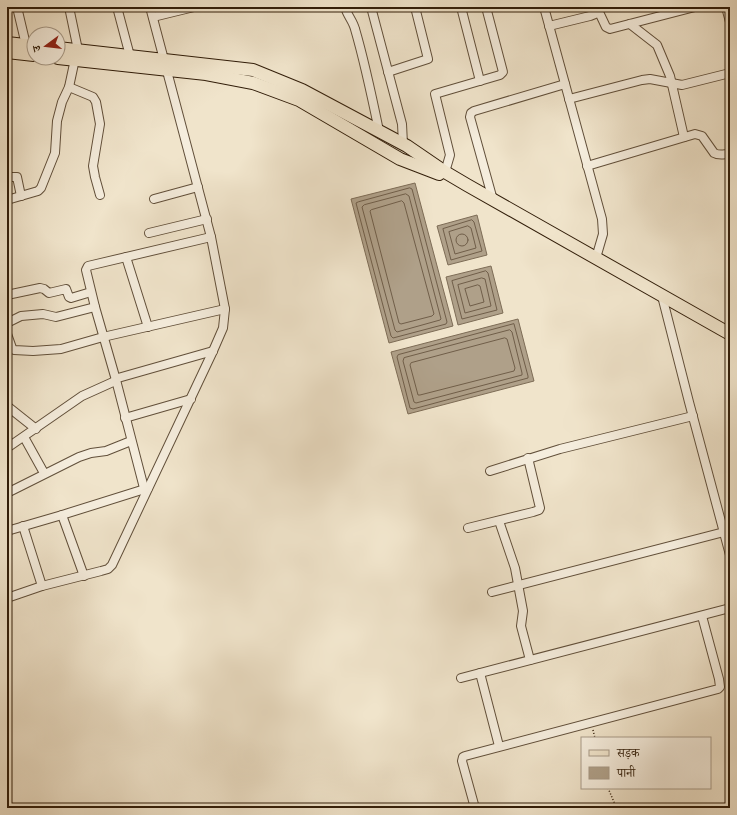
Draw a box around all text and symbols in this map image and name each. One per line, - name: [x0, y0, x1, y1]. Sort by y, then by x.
- north arrow: [26, 26, 66, 66]
- text: उ: [28, 43, 44, 54]
- legend: [581, 737, 711, 789]
- text: सड़क: [616, 745, 641, 761]
- text: पानी: [616, 765, 636, 781]

